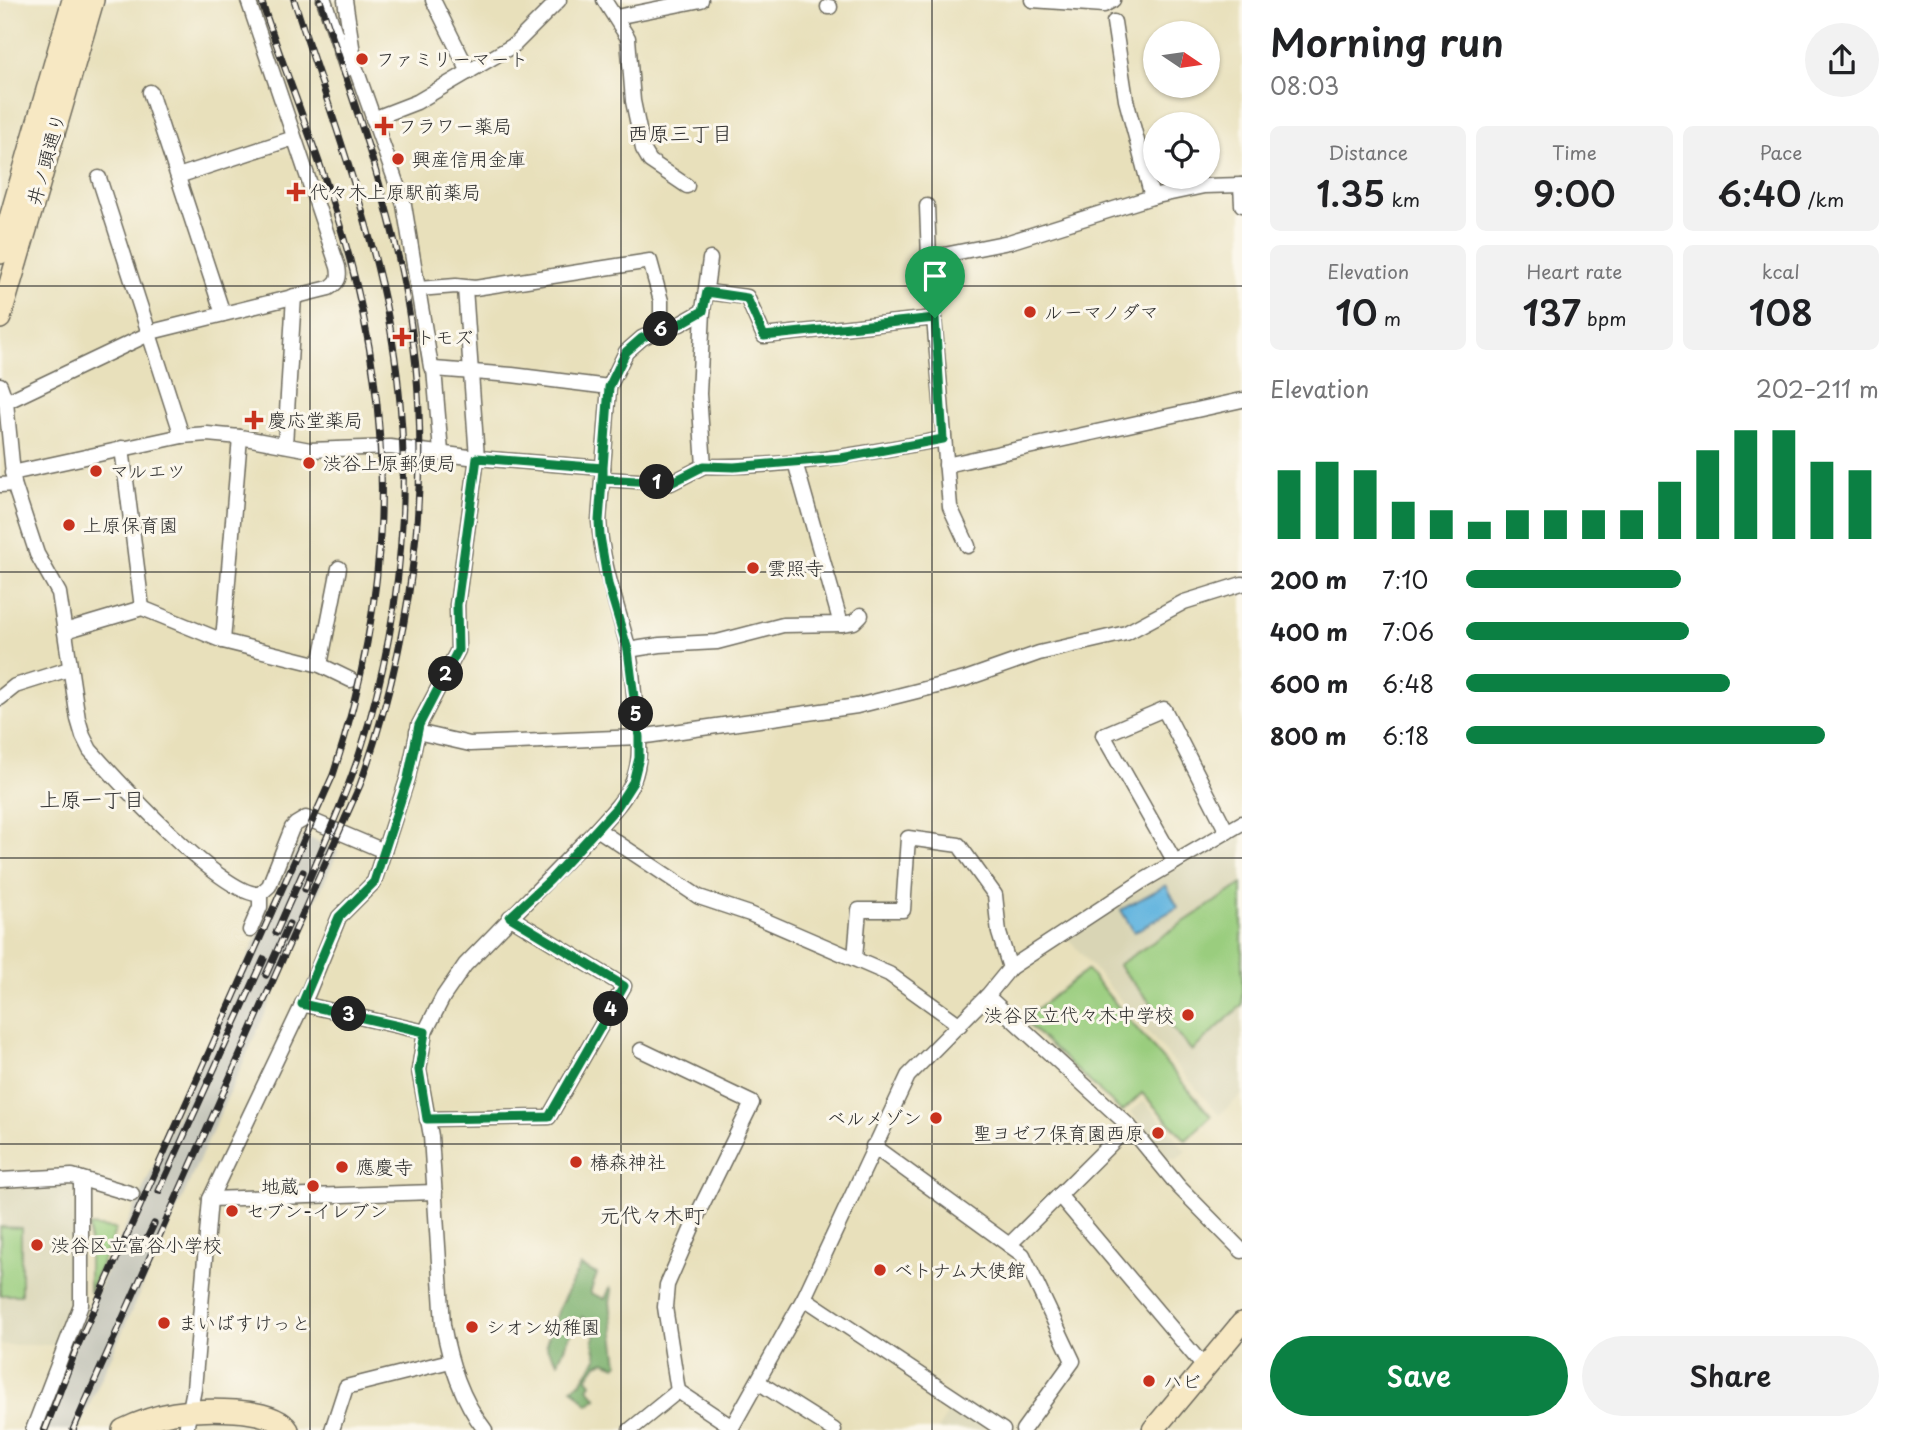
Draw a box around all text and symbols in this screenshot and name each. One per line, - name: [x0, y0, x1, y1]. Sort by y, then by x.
- text: Morning run: [1270, 13, 1504, 70]
- north arrow: [1143, 21, 1220, 98]
- map controls: [1143, 21, 1220, 189]
- button: share: [1805, 23, 1879, 97]
- place label: ファミリーマート: [376, 44, 528, 72]
- marker: ファミリーマート: [354, 51, 370, 67]
- text: 08:03: [1270, 68, 1339, 103]
- street label: 井ノ頭通り: [18, 109, 72, 208]
- place label: フラワー薬局: [398, 111, 512, 139]
- button: locate: [1143, 112, 1220, 189]
- district label: 西原三丁目: [628, 116, 733, 148]
- marker: フラワー薬局: [376, 118, 392, 134]
- text: Distance: [1328, 138, 1408, 166]
- text: Time: [1552, 138, 1597, 166]
- text: Pace: [1759, 138, 1802, 166]
- place label: 興産信用金庫: [412, 144, 526, 172]
- marker: 興産信用金庫: [390, 151, 406, 167]
- text: 1.35: [1316, 166, 1385, 219]
- text: 9:00: [1533, 166, 1616, 219]
- text: 6:40: [1717, 166, 1802, 219]
- place label: 代々木上原駅前薬局: [310, 177, 481, 205]
- marker: 代々木上原駅前薬局: [288, 184, 304, 200]
- text: km: [1385, 185, 1420, 213]
- text: /km: [1802, 185, 1844, 213]
- pin: [905, 246, 965, 318]
- icon: arrive: [916, 257, 954, 295]
- text: Elevation: [1327, 257, 1409, 285]
- text: Heart rate: [1527, 257, 1622, 285]
- text: kcal: [1762, 257, 1800, 285]
- text: 10: [1335, 285, 1378, 338]
- text: 137: [1522, 285, 1581, 338]
- text: 108: [1749, 285, 1813, 338]
- place label: ルーマノダマ: [1044, 297, 1159, 325]
- marker: ルーマノダマ: [1022, 304, 1038, 320]
- text: m: [1378, 304, 1401, 332]
- text: bpm: [1581, 304, 1627, 332]
- pin: 6: [644, 312, 678, 346]
- text: 6: [654, 314, 667, 342]
- place label: トモズ: [416, 322, 473, 350]
- marker: トモズ: [394, 329, 410, 345]
- text: Elevation: [1270, 371, 1369, 406]
- text: 202–211 m: [1756, 371, 1879, 406]
- place label: 慶応堂薬局: [268, 405, 363, 433]
- marker: 慶応堂薬局: [246, 412, 262, 428]
- place label: 渋谷上原郵便局: [323, 448, 456, 476]
- marker: 渋谷上原郵便局: [301, 455, 317, 471]
- place label: マルエツ: [110, 456, 186, 484]
- marker: マルエツ: [88, 463, 104, 479]
- pin: 1: [640, 464, 674, 500]
- text: 1: [652, 467, 661, 495]
- place label: 上原保育園: [83, 510, 178, 538]
- marker: 上原保育園: [61, 517, 77, 533]
- place label: 雲照寺: [767, 553, 824, 581]
- marker: 雲照寺: [745, 560, 761, 576]
- text: 200 m: [1270, 562, 1347, 597]
- text: 7:10: [1382, 562, 1428, 597]
- text: 400 m: [1270, 614, 1348, 649]
- text: 7:06: [1382, 614, 1434, 649]
- pin: 2: [428, 656, 464, 692]
- text: 2: [439, 659, 452, 687]
- text: 600 m: [1270, 666, 1348, 701]
- text: 6:48: [1382, 666, 1434, 701]
- pin: 5: [618, 696, 654, 732]
- text: 5: [629, 699, 642, 727]
- text: 800 m: [1270, 718, 1347, 753]
- text: 6:18: [1382, 718, 1429, 753]
- district label: 上原一丁目: [40, 782, 145, 814]
- pin: 4: [594, 992, 628, 1026]
- text: 4: [604, 994, 617, 1022]
- pin: 3: [332, 996, 366, 1032]
- text: 3: [342, 999, 355, 1027]
- place label: 渋谷区立代々木中学校: [984, 1000, 1174, 1028]
- marker: 渋谷区立代々木中学校: [1180, 1007, 1196, 1023]
- place label: ベルメゾン: [827, 1103, 922, 1131]
- marker: ベルメゾン: [928, 1110, 944, 1126]
- place label: 聖ヨゼフ保育園西原: [973, 1118, 1144, 1146]
- marker: 聖ヨゼフ保育園西原: [1150, 1125, 1166, 1141]
- place label: 椿森神社: [590, 1147, 666, 1175]
- place label: 應慶寺: [356, 1152, 413, 1180]
- marker: 椿森神社: [568, 1154, 584, 1170]
- marker: 應慶寺: [334, 1159, 350, 1175]
- place label: 地蔵: [261, 1171, 299, 1199]
- marker: 地蔵: [305, 1178, 321, 1194]
- place label: セブン-イレブン: [246, 1196, 388, 1224]
- district label: 元代々木町: [600, 1198, 705, 1230]
- marker: セブン-イレブン: [224, 1203, 240, 1219]
- place label: 渋谷区立富谷小学校: [51, 1230, 222, 1258]
- marker: 渋谷区立富谷小学校: [29, 1237, 45, 1253]
- place label: ベトナム大使館: [894, 1255, 1026, 1283]
- marker: ベトナム大使館: [872, 1262, 888, 1278]
- place label: まいばすけっと: [178, 1308, 311, 1336]
- place label: シオン幼稚園: [486, 1312, 600, 1340]
- marker: まいばすけっと: [156, 1315, 172, 1331]
- marker: シオン幼稚園: [464, 1319, 480, 1335]
- button: Save: [1270, 1336, 1568, 1416]
- button: Share: [1582, 1336, 1879, 1416]
- place label: ハビ: [1163, 1366, 1201, 1394]
- marker: ハビ: [1141, 1373, 1157, 1389]

